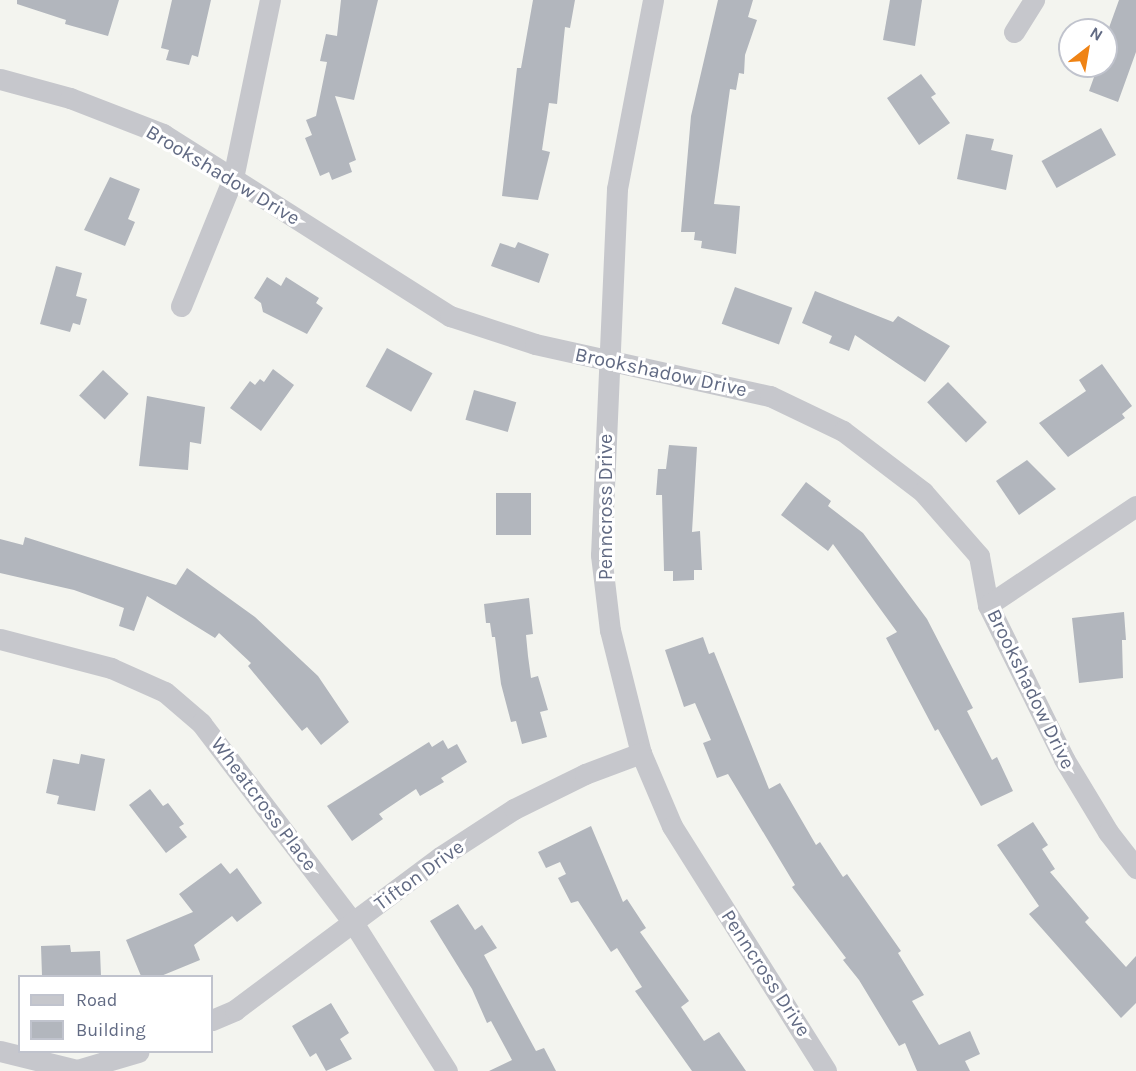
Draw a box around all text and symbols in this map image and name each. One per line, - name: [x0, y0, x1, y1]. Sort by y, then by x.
- north arrow: [1058, 18, 1118, 78]
- text: N: [1087, 23, 1106, 45]
- street label: Brookshadow Drive: [142, 120, 304, 230]
- street label: Brookshadow Drive: [573, 342, 749, 402]
- street label: Penncross Drive: [593, 434, 617, 580]
- street label: Brookshadow Drive: [982, 605, 1080, 773]
- street label: Wheatcross Place: [206, 732, 322, 876]
- street label: Tifton Drive: [370, 834, 468, 916]
- street label: Penncross Drive: [716, 905, 816, 1041]
- legend: [18, 975, 213, 1053]
- text: Road: [76, 989, 117, 1011]
- text: Building: [76, 1019, 146, 1041]

